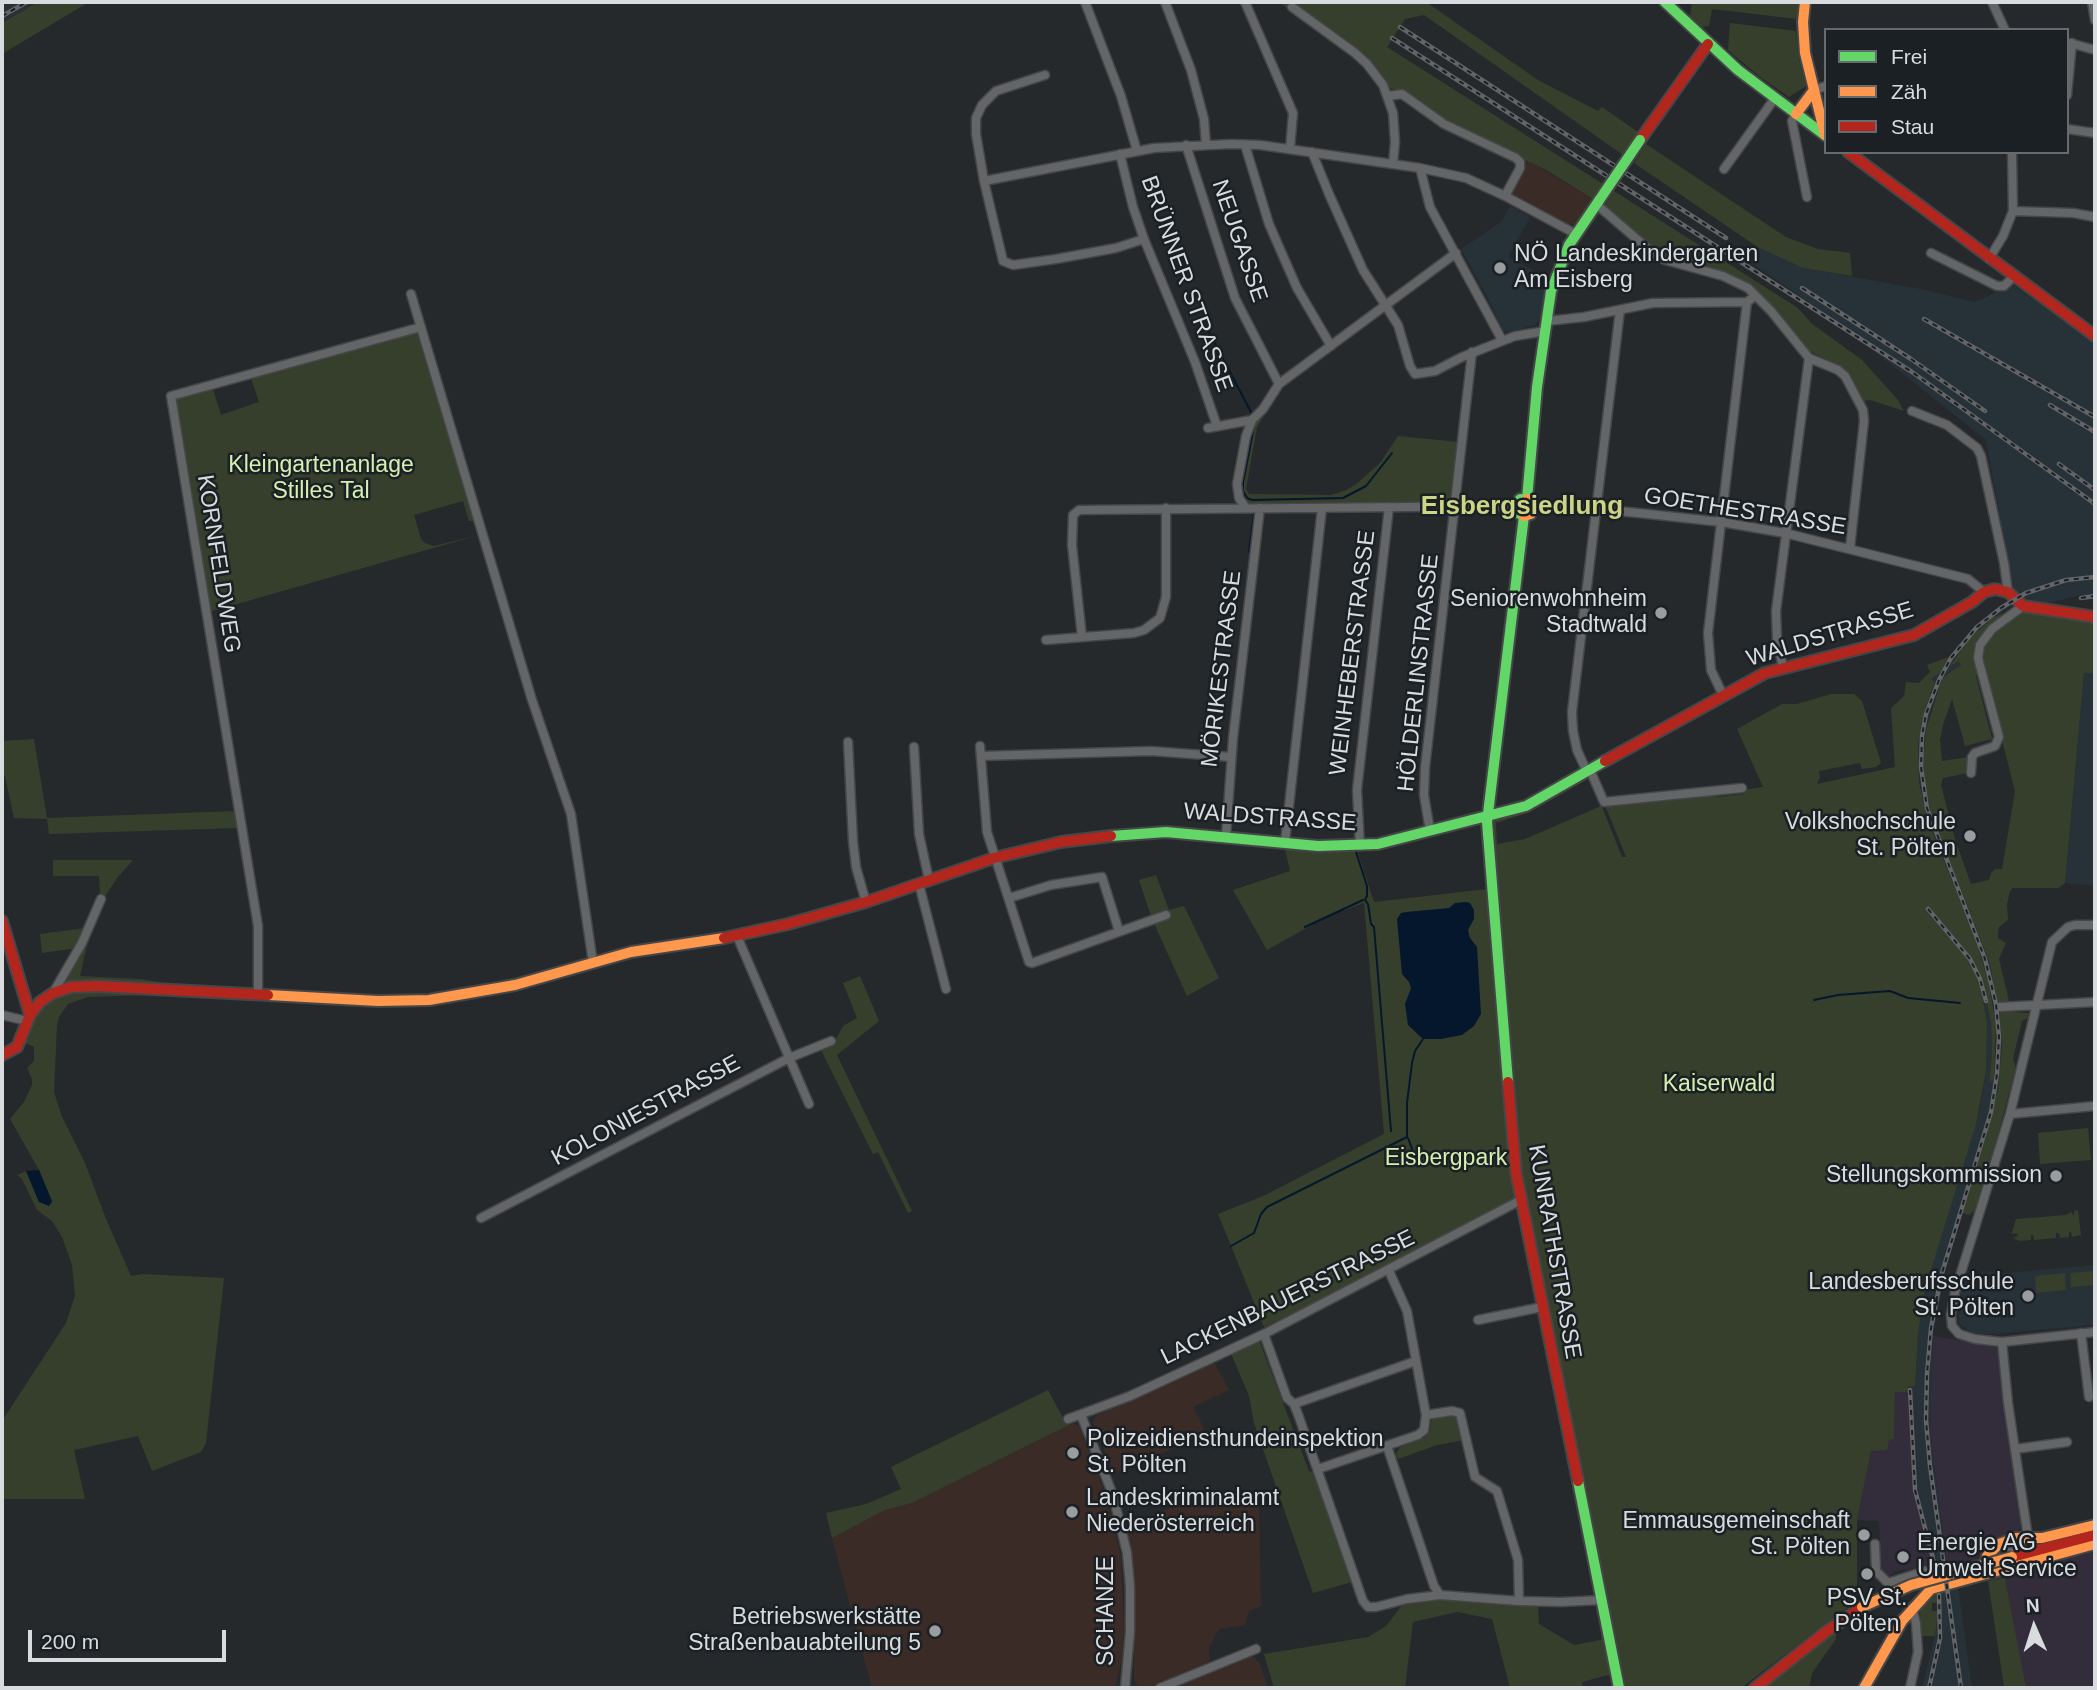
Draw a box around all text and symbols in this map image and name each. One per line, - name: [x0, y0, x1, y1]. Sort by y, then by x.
- legend: [1824, 28, 2069, 154]
- text: Frei: [1891, 45, 1927, 68]
- text: Zäh: [1891, 80, 1927, 103]
- text: Stau: [1891, 115, 1934, 138]
- street label: BRÜNNER STRASSE: [1134, 172, 1238, 396]
- street label: NEUGASSE: [1205, 176, 1273, 306]
- place label: NÖ Landeskindergarten Am Eisberg: [1514, 241, 1758, 295]
- marker: NÖ Landeskindergarten Am Eisberg: [1492, 260, 1508, 276]
- park label: Kleingartenanlage Stilles Tal: [228, 452, 414, 506]
- street label: KORNFELDWEG: [190, 473, 246, 655]
- street label: GOETHESTRASSE: [1642, 482, 1848, 542]
- district label: Eisbergsiedlung: [1421, 491, 1623, 523]
- street label: WEINHEBERSTRASSE: [1324, 529, 1382, 777]
- street label: HÖLDERLINSTRASSE: [1393, 553, 1445, 793]
- street label: MÖRIKESTRASSE: [1196, 569, 1248, 769]
- place label: Seniorenwohnheim Stadtwald: [1450, 586, 1647, 640]
- street label: WALDSTRASSE: [1743, 597, 1917, 673]
- marker: Seniorenwohnheim Stadtwald: [1653, 605, 1669, 621]
- street label: WALDSTRASSE: [1183, 798, 1357, 838]
- place label: Volkshochschule St. Pölten: [1785, 809, 1956, 863]
- marker: Volkshochschule St. Pölten: [1962, 828, 1978, 844]
- street label: KOLONIESTRASSE: [547, 1050, 745, 1172]
- park label: Kaiserwald: [1663, 1071, 1775, 1099]
- street label: KUNRATHSTRASSE: [1522, 1143, 1586, 1361]
- park label: Eisbergpark: [1385, 1145, 1507, 1173]
- place label: Stellungskommission: [1826, 1162, 2042, 1190]
- marker: Stellungskommission: [2048, 1168, 2064, 1184]
- street label: LACKENBAUERSTRASSE: [1157, 1225, 1419, 1371]
- place label: Landesberufsschule St. Pölten: [1808, 1269, 2014, 1323]
- marker: Landesberufsschule St. Pölten: [2020, 1288, 2036, 1304]
- place label: Polizeidiensthundeinspektion St. Pölten: [1087, 1426, 1384, 1480]
- marker: Polizeidiensthundeinspektion St. Pölten: [1065, 1445, 1081, 1461]
- place label: Landeskriminalamt Niederösterreich: [1086, 1485, 1279, 1539]
- marker: Landeskriminalamt Niederösterreich: [1064, 1504, 1080, 1520]
- place label: Emmausgemeinschaft St. Pölten: [1622, 1508, 1850, 1562]
- marker: Emmausgemeinschaft St. Pölten: [1856, 1527, 1872, 1543]
- place label: Energie AG Umwelt Service: [1917, 1530, 2077, 1584]
- marker: Energie AG Umwelt Service: [1895, 1549, 1911, 1565]
- street label: SCHANZE: [1093, 1556, 1121, 1666]
- marker: PSV St. Pölten: [1859, 1566, 1875, 1582]
- place label: PSV St. Pölten: [1827, 1585, 1907, 1639]
- north arrow: [1999, 1592, 2069, 1662]
- text: N: [2025, 1595, 2040, 1616]
- place label: Betriebswerkstätte Straßenbauabteilung 5: [688, 1604, 921, 1658]
- scale bar: [32, 1616, 229, 1660]
- marker: Betriebswerkstätte Straßenbauabteilung 5: [927, 1623, 943, 1639]
- text: 200 m: [41, 1630, 99, 1653]

